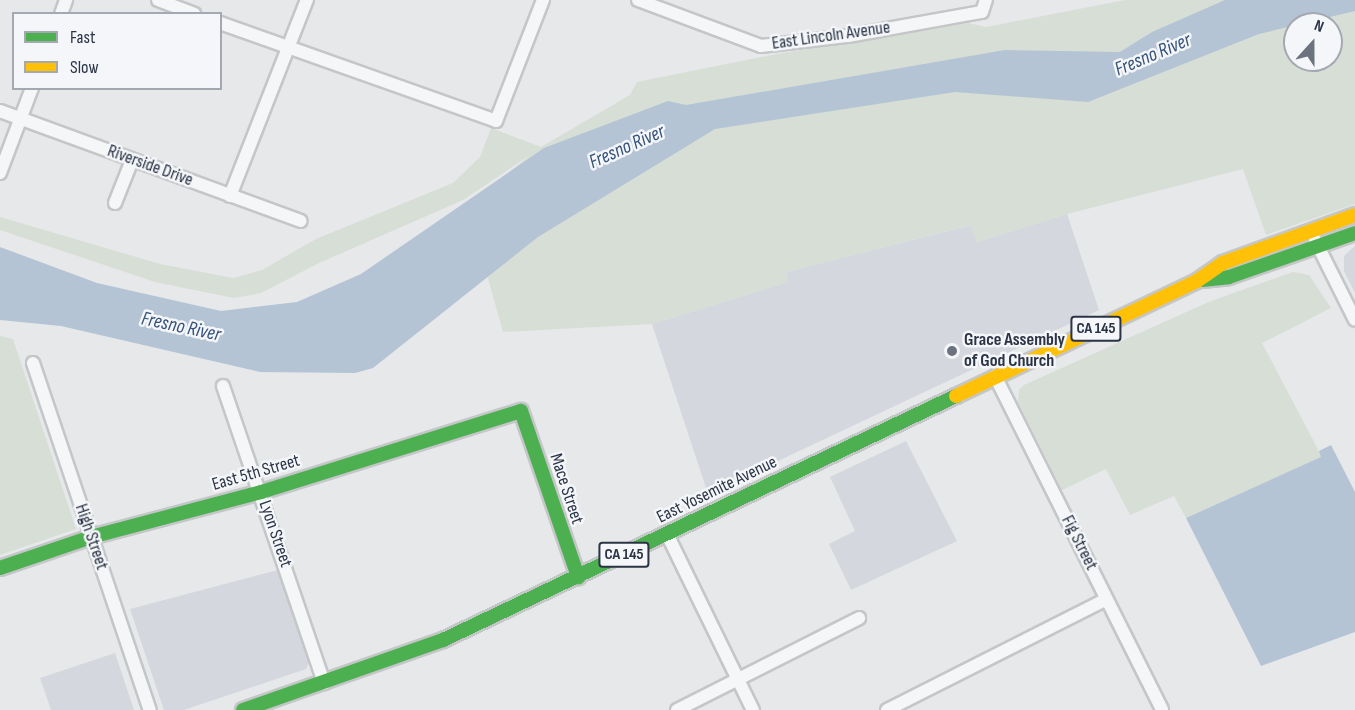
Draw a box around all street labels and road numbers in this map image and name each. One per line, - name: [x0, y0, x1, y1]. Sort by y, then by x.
- street label: East Lincoln Avenue: [771, 17, 891, 55]
- street label: Riverside Drive: [104, 141, 196, 191]
- road number: CA 145: [1069, 316, 1123, 342]
- street label: East 5th Street: [210, 450, 302, 496]
- street label: Mace Street: [544, 451, 588, 527]
- street label: East Yosemite Avenue: [653, 452, 781, 528]
- street label: Lyon Street: [254, 498, 296, 570]
- street label: High Street: [70, 501, 112, 573]
- street label: Fig Street: [1056, 512, 1102, 574]
- road number: CA 145: [597, 542, 651, 568]

